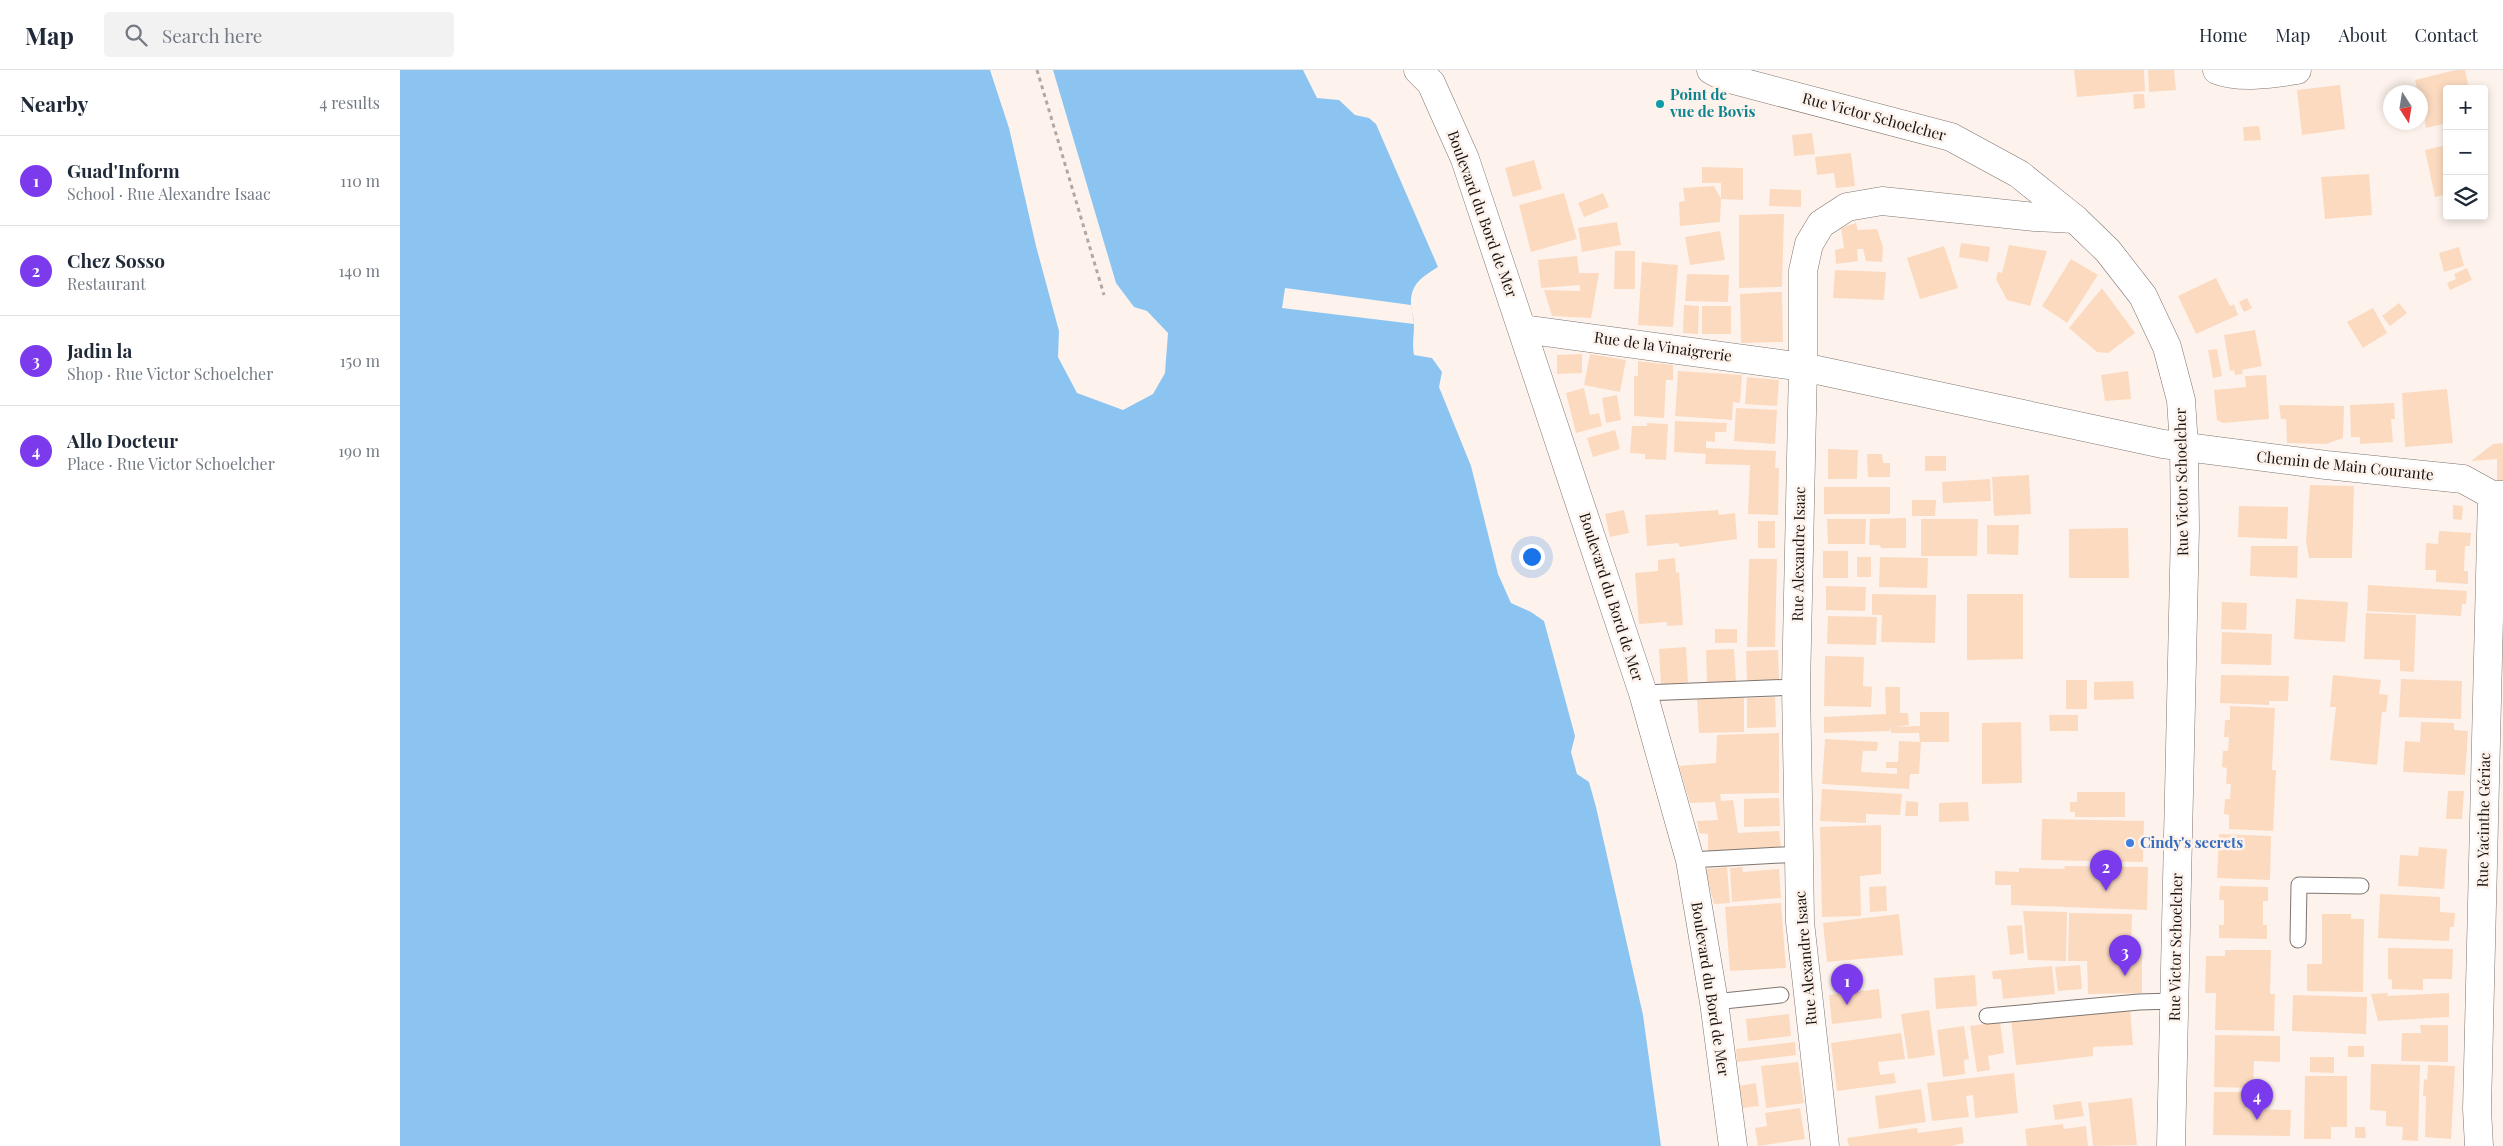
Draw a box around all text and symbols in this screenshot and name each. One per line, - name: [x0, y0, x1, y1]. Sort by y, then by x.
- search box: [104, 12, 454, 57]
- text: Map: [25, 19, 74, 51]
- icon: search: [122, 21, 150, 49]
- text: Search here: [162, 22, 262, 48]
- text: Home: [2199, 23, 2247, 47]
- text: Map: [2275, 23, 2310, 47]
- text: About: [2338, 23, 2387, 47]
- text: Contact: [2415, 23, 2478, 47]
- place label: Point de vue de Bovis: [1669, 84, 1756, 121]
- north arrow: [2383, 85, 2428, 130]
- map controls: [2443, 85, 2488, 220]
- button: +: [2443, 85, 2488, 130]
- street label: Rue Victor Schoelcher: [1800, 87, 1949, 145]
- text: Nearby: [20, 89, 89, 117]
- text: 4 results: [319, 92, 380, 113]
- marker: Point de vue de Bovis: [1654, 98, 1666, 110]
- street label: Boulevard du Bord de Mer: [1443, 127, 1523, 300]
- button: −: [2443, 130, 2488, 175]
- text: Guad'Inform: [67, 157, 180, 183]
- text: 1: [33, 170, 39, 191]
- text: 110 m: [340, 170, 380, 191]
- button: layers: [2443, 175, 2488, 220]
- text: School · Rue Alexandre Isaac: [67, 183, 271, 204]
- text: Chez Sosso: [67, 247, 165, 273]
- text: 2: [32, 260, 40, 281]
- text: 140 m: [338, 260, 380, 281]
- text: Restaurant: [67, 273, 146, 294]
- street label: Rue de la Vinaigrerie: [1593, 326, 1733, 366]
- text: Jadin la: [67, 337, 132, 363]
- text: 3: [32, 350, 40, 371]
- text: 150 m: [340, 350, 380, 371]
- text: Shop · Rue Victor Schoelcher: [67, 363, 273, 384]
- street label: Rue Victor Schoelcher: [2170, 407, 2192, 556]
- text: Allo Docteur: [67, 427, 178, 453]
- text: 4: [32, 440, 40, 461]
- text: 190 m: [338, 440, 380, 461]
- street label: Chemin de Main Courante: [2256, 446, 2435, 484]
- text: Place · Rue Victor Schoelcher: [67, 453, 275, 474]
- street label: Rue Alexandre Isaac: [1787, 486, 1809, 622]
- street label: Boulevard du Bord de Mer: [1575, 510, 1649, 684]
- your location: [1519, 544, 1545, 570]
- street label: Rue Yacinthe Gériac: [2472, 752, 2494, 887]
- place label: Cindy's secrets: [2140, 832, 2243, 852]
- marker: Cindy's secrets: [2124, 837, 2136, 849]
- pin: 2: [2090, 850, 2122, 891]
- street label: Rue Victor Schoelcher: [2164, 872, 2186, 1021]
- street label: Rue Alexandre Isaac: [1789, 890, 1821, 1026]
- street label: Boulevard du Bord de Mer: [1687, 900, 1735, 1078]
- pin: 3: [2109, 935, 2141, 976]
- pin: 1: [1831, 964, 1863, 1005]
- pin: 4: [2241, 1079, 2273, 1120]

